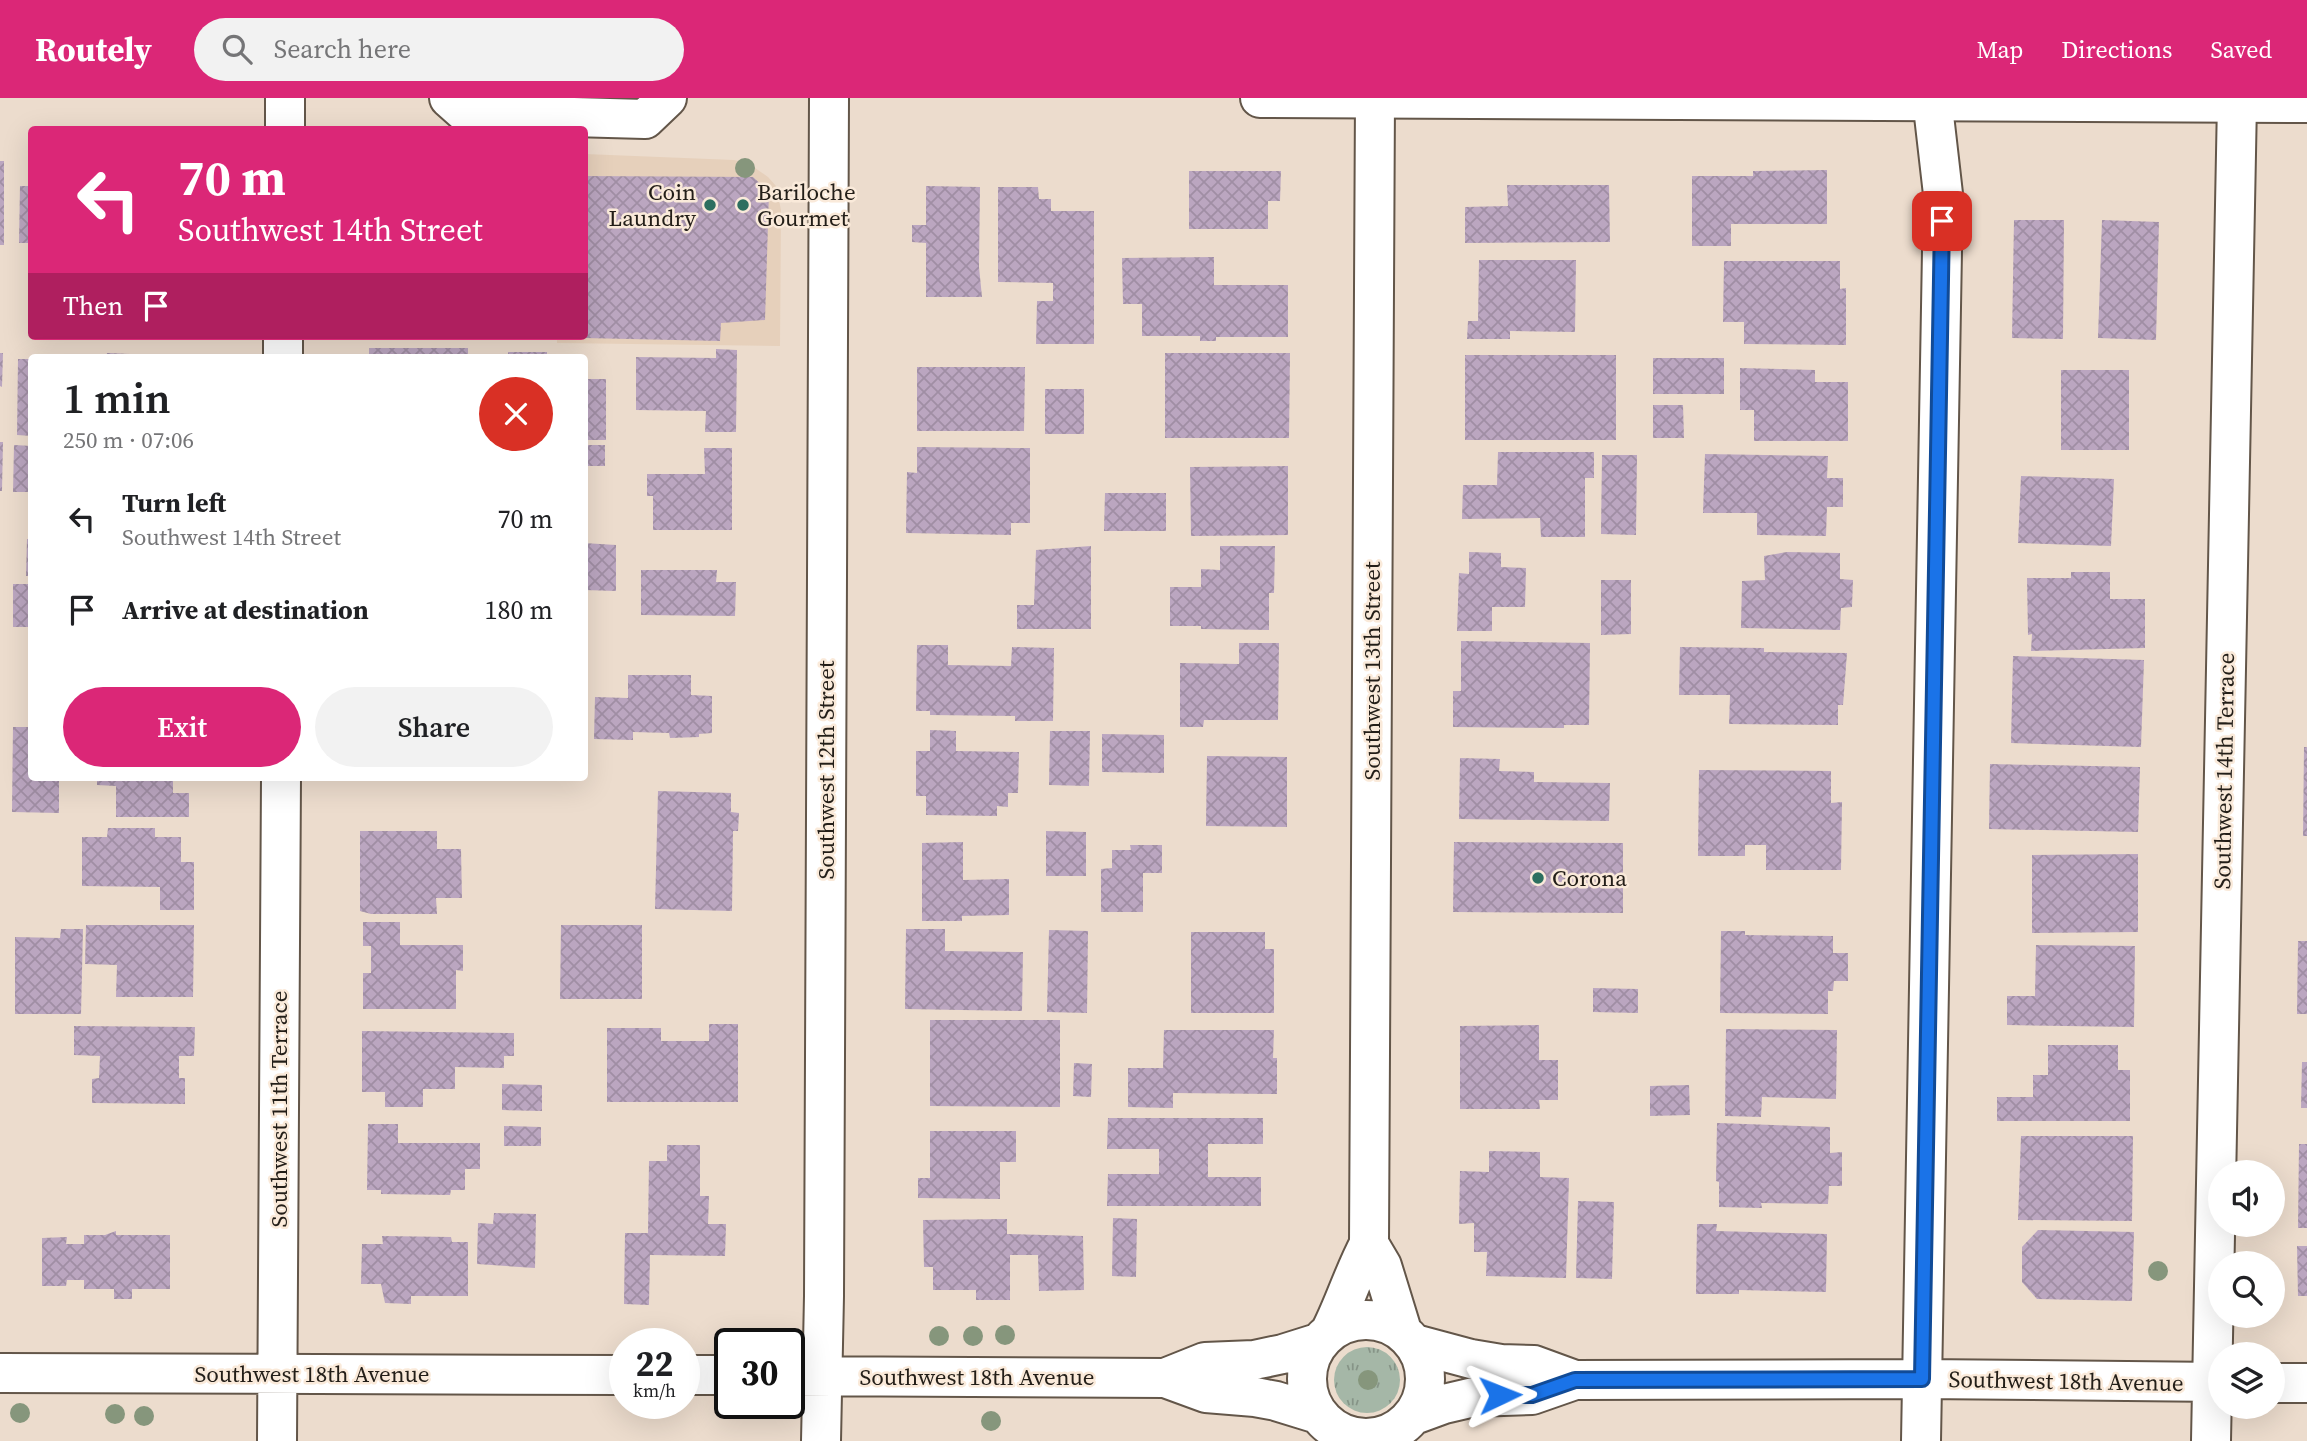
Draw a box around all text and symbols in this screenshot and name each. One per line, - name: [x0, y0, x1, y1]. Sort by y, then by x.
- search box: [194, 18, 684, 81]
- text: Routely: [35, 27, 152, 72]
- icon: search: [218, 30, 256, 68]
- text: Search here: [274, 31, 411, 67]
- text: Map: [1976, 33, 2023, 66]
- text: Directions: [2061, 33, 2172, 66]
- text: Saved: [2210, 33, 2272, 66]
- text: 70 m: [178, 144, 286, 211]
- icon: left: [63, 154, 154, 245]
- place label: Coin Laundry: [608, 176, 696, 234]
- place label: Bariloche Gourmet: [757, 176, 856, 234]
- pin: [1912, 191, 1972, 251]
- marker: Coin Laundry: [702, 197, 718, 213]
- marker: Bariloche Gourmet: [735, 197, 751, 213]
- icon: arrive: [1923, 202, 1961, 240]
- text: Southwest 14th Street: [178, 208, 483, 252]
- icon: arrive: [137, 287, 175, 325]
- text: Then: [63, 288, 123, 324]
- text: 1 min: [63, 369, 171, 427]
- button: close: [479, 377, 553, 451]
- text: 250 m · 07:06: [63, 424, 194, 456]
- text: Turn left: [122, 485, 226, 521]
- icon: left: [63, 500, 101, 538]
- text: 70 m: [498, 501, 553, 537]
- text: Southwest 14th Street: [122, 521, 341, 553]
- street label: Southwest 13th Street: [1356, 561, 1388, 780]
- icon: arrive: [63, 591, 101, 629]
- text: Arrive at destination: [122, 592, 369, 628]
- text: 180 m: [485, 592, 553, 628]
- street label: Southwest 14th Terrace: [2206, 652, 2242, 890]
- street label: Southwest 12th Street: [810, 660, 842, 879]
- button: Exit: [63, 687, 301, 767]
- button: Share: [315, 687, 553, 767]
- place label: Corona: [1552, 862, 1627, 894]
- marker: Corona: [1530, 870, 1546, 886]
- street label: Southwest 11th Terrace: [263, 991, 295, 1227]
- map controls: [2208, 1160, 2285, 1419]
- button: sound: [2208, 1160, 2285, 1237]
- button: search: [2208, 1251, 2285, 1328]
- speed limit sign: 30: [714, 1328, 805, 1419]
- text: 22: [636, 1340, 673, 1388]
- button: layers: [2208, 1342, 2285, 1419]
- street label: Southwest 18th Avenue: [194, 1358, 430, 1390]
- position arrow: [1463, 1358, 1537, 1432]
- street label: Southwest 18th Avenue: [859, 1361, 1095, 1393]
- street label: Southwest 18th Avenue: [1948, 1363, 2184, 1399]
- text: km/h: [633, 1378, 676, 1403]

